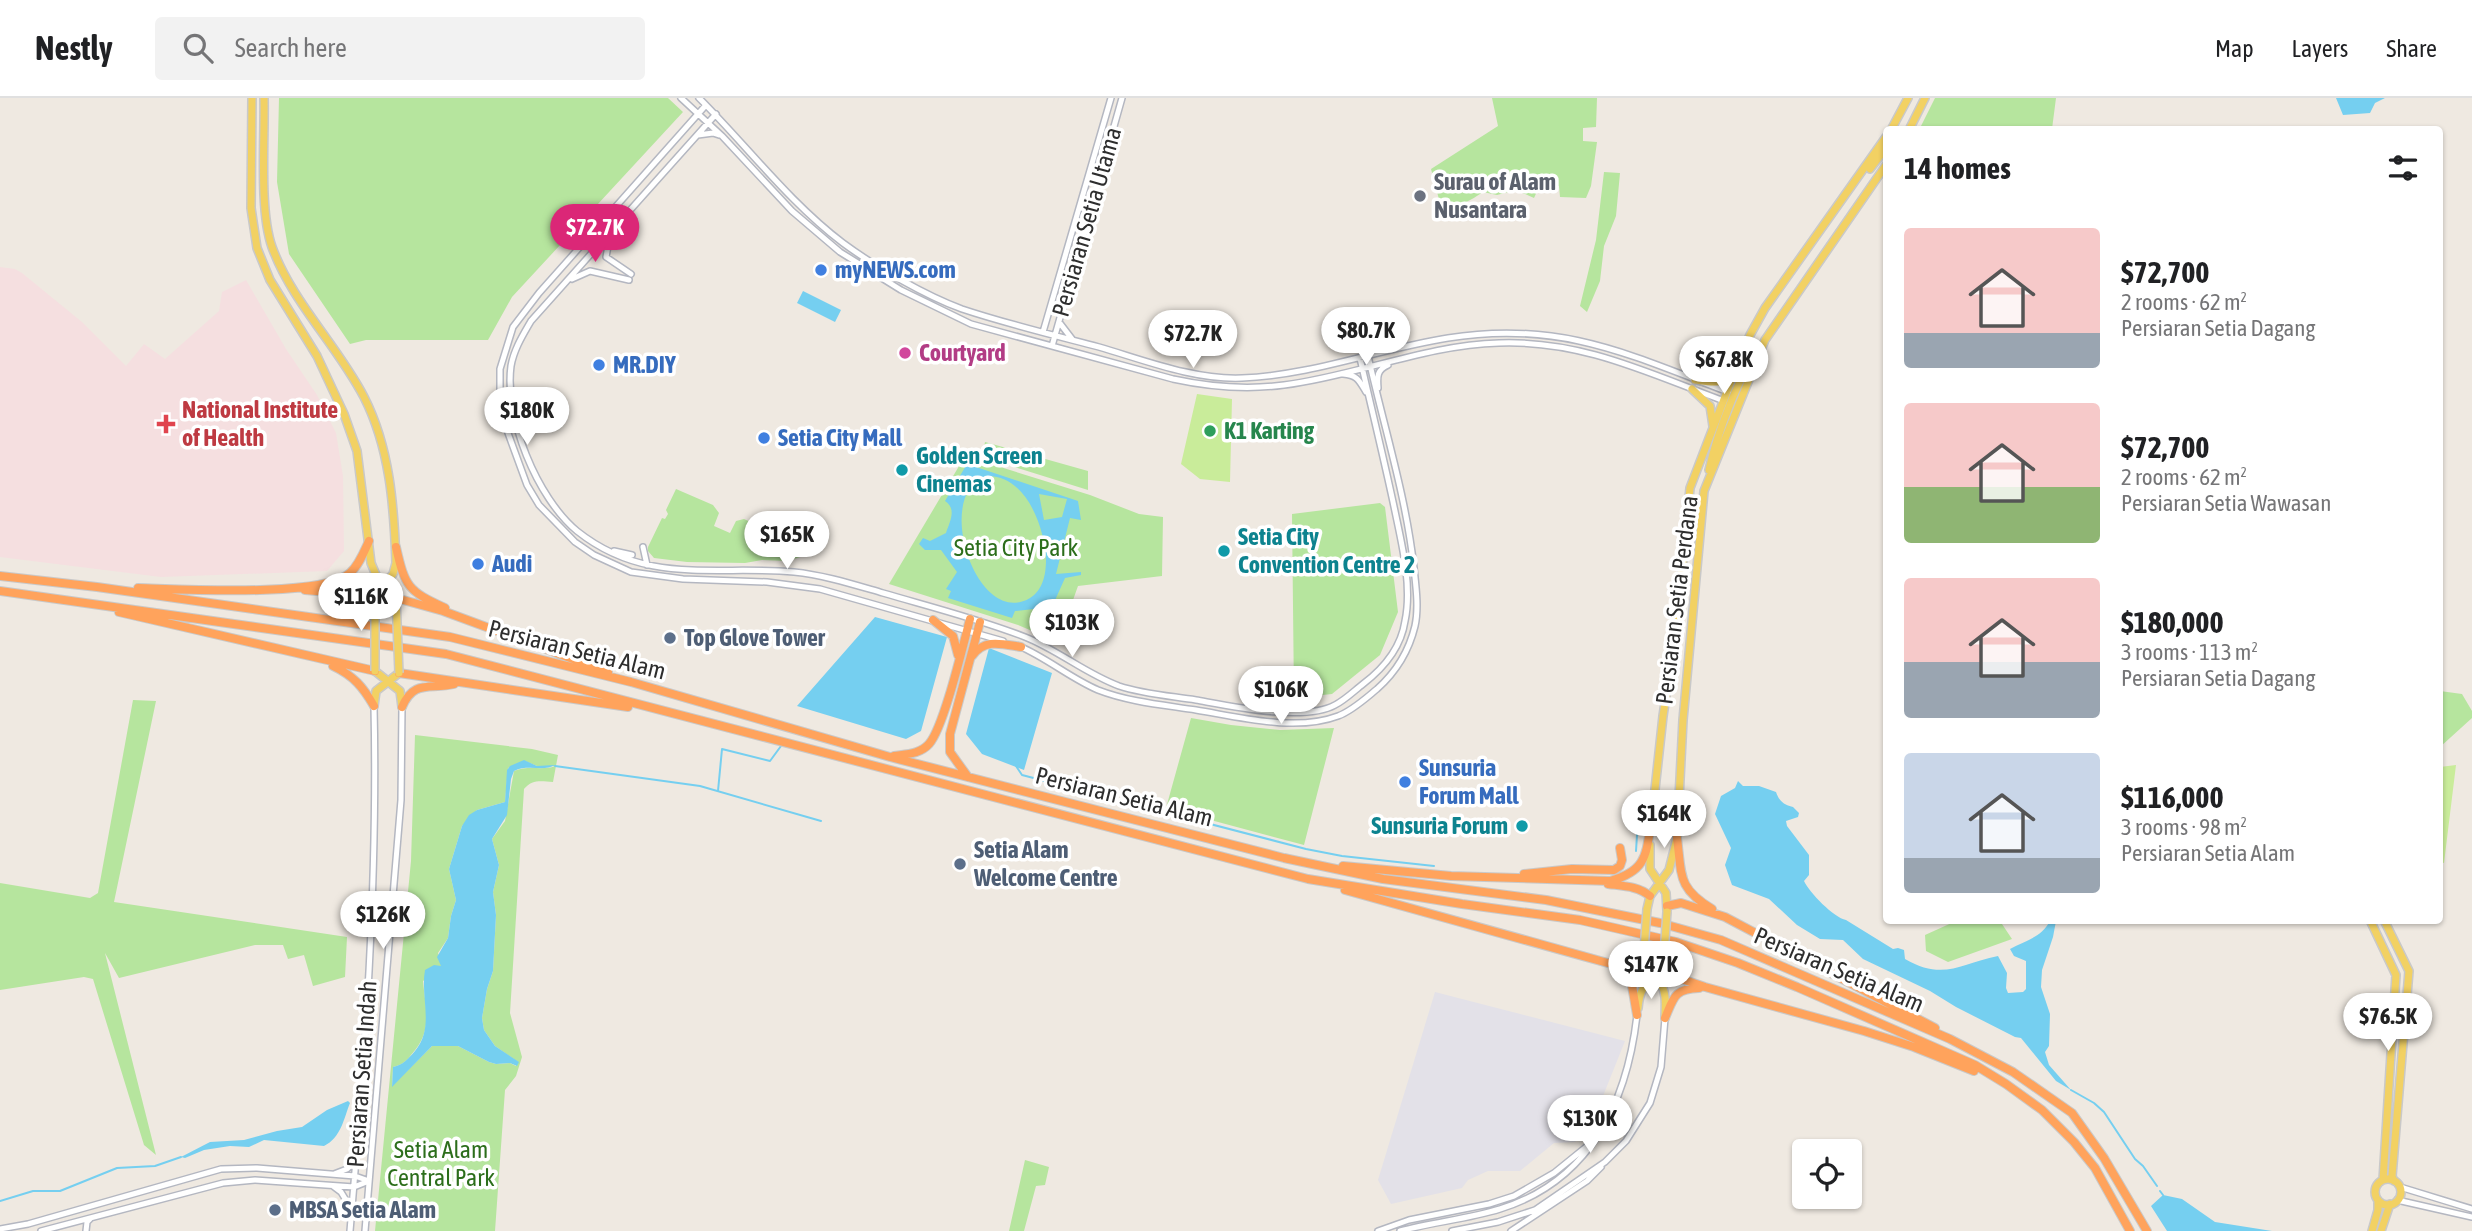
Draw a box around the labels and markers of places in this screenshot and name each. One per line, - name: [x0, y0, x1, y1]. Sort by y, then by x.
- place label: Surau of Alam Nusantara: [1434, 168, 1556, 223]
- marker: Surau of Alam Nusantara: [1412, 188, 1428, 204]
- pin: $72.7K: [538, 204, 652, 264]
- place label: myNEWS.com: [835, 256, 956, 283]
- marker: myNEWS.com: [813, 262, 829, 278]
- pin: $80.7K: [1309, 308, 1423, 367]
- pin: $72.7K: [1136, 310, 1250, 370]
- pin: $67.8K: [1667, 336, 1781, 396]
- place label: Courtyard: [919, 339, 1006, 366]
- marker: Courtyard: [897, 345, 913, 361]
- place label: MR.DIY: [613, 351, 676, 378]
- marker: MR.DIY: [591, 357, 607, 373]
- pin: $180K: [478, 388, 576, 447]
- place label: National Institute of Health: [182, 396, 338, 451]
- marker: National Institute of Health: [156, 414, 176, 434]
- place label: K1 Karting: [1224, 417, 1315, 444]
- marker: K1 Karting: [1202, 423, 1218, 439]
- place label: Setia City Mall: [778, 424, 903, 451]
- marker: Setia City Mall: [756, 430, 772, 446]
- place label: Golden Screen Cinemas: [916, 442, 1043, 497]
- marker: Golden Screen Cinemas: [894, 462, 910, 478]
- pin: $165K: [738, 512, 836, 571]
- place label: Setia City Convention Centre 2: [1238, 523, 1415, 578]
- marker: Setia City Convention Centre 2: [1216, 543, 1232, 559]
- place label: Audi: [491, 550, 532, 577]
- marker: Audi: [470, 556, 486, 572]
- pin: $116K: [312, 574, 410, 633]
- pin: $103K: [1023, 600, 1121, 659]
- place label: Top Glove Tower: [684, 624, 826, 651]
- marker: Top Glove Tower: [662, 630, 678, 646]
- pin: $106K: [1232, 666, 1330, 726]
- place label: Sunsuria Forum Mall: [1419, 754, 1519, 809]
- marker: Sunsuria Forum Mall: [1397, 774, 1413, 790]
- pin: $164K: [1615, 790, 1713, 850]
- place label: Sunsuria Forum: [1371, 812, 1508, 839]
- marker: Sunsuria Forum: [1514, 818, 1530, 834]
- place label: Setia Alam Welcome Centre: [973, 836, 1118, 891]
- marker: Setia Alam Welcome Centre: [952, 856, 968, 872]
- pin: $126K: [334, 892, 432, 951]
- pin: $147K: [1602, 942, 1700, 1001]
- pin: $76.5K: [2331, 993, 2445, 1053]
- pin: $130K: [1541, 1096, 1639, 1155]
- place label: MBSA Setia Alam: [289, 1196, 436, 1223]
- marker: MBSA Setia Alam: [267, 1202, 283, 1218]

